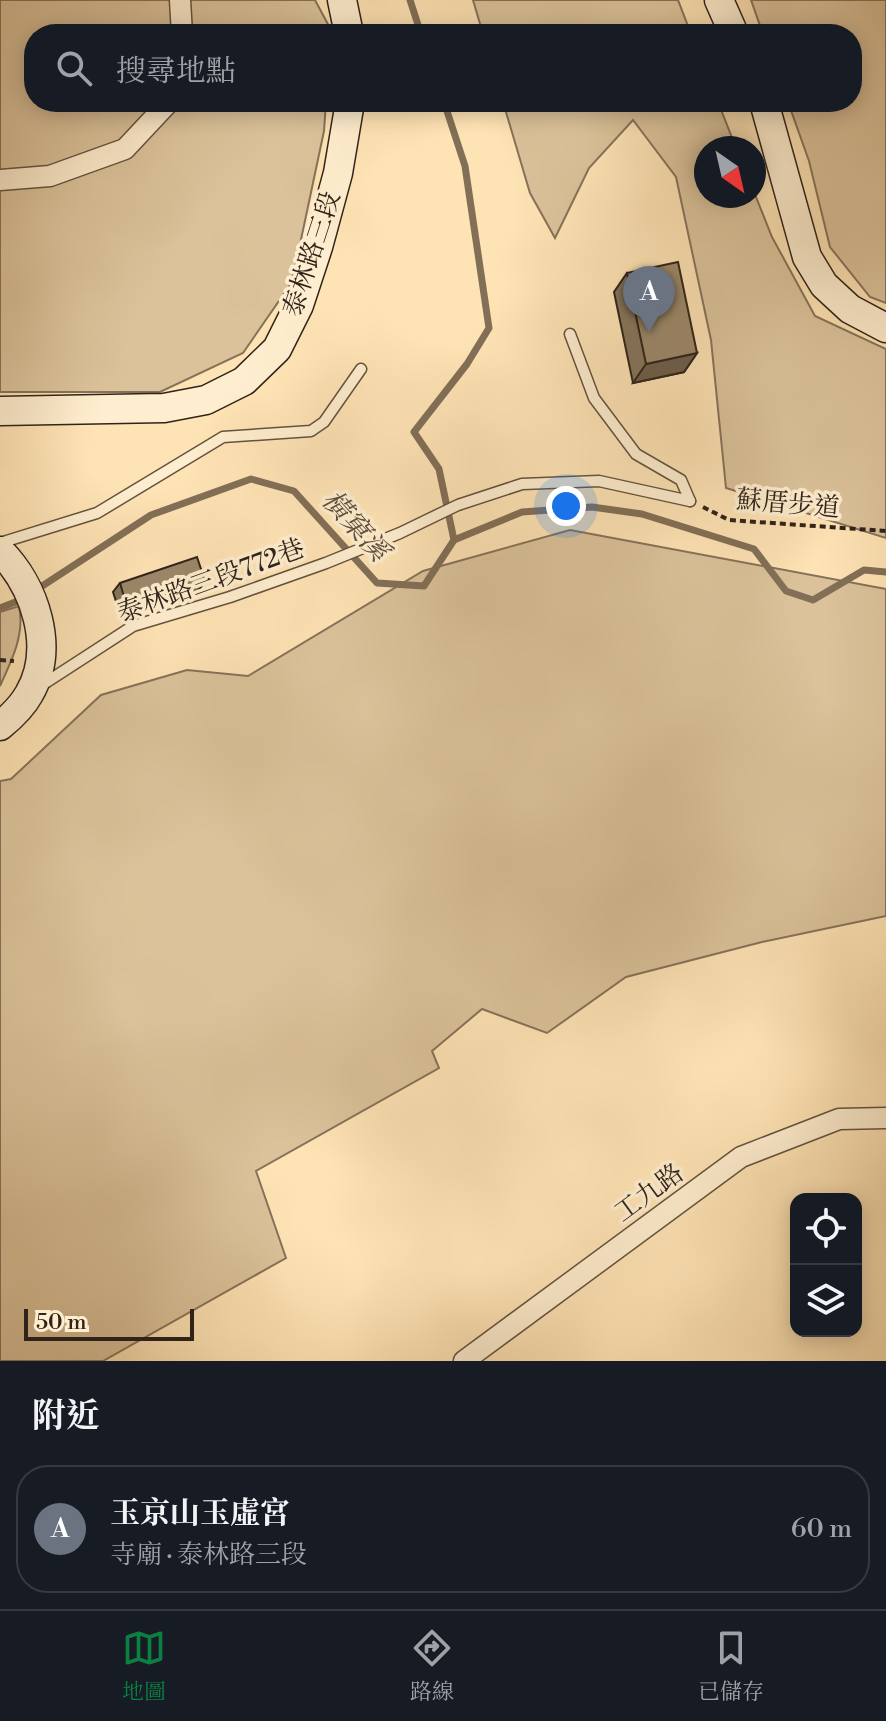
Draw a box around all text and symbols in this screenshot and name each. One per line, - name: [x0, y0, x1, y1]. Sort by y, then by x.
- search box: [24, 24, 862, 112]
- icon: search: [52, 46, 96, 90]
- text: 搜尋地點: [116, 53, 236, 91]
- north arrow: [694, 136, 766, 208]
- street label: 泰林路三段: [277, 187, 347, 321]
- pin: A: [623, 266, 675, 332]
- water label: 橫窠溪: [314, 483, 398, 571]
- street label: 蘇厝步道: [735, 484, 841, 524]
- your location: [546, 486, 586, 526]
- street label: 泰林路三段772巷: [113, 532, 309, 630]
- street label: 工九路: [608, 1157, 690, 1229]
- map controls: [790, 1193, 862, 1337]
- button: locate: [790, 1193, 862, 1265]
- button: layers: [790, 1265, 862, 1337]
- scale bar: [24, 1305, 194, 1341]
- text: 50 m: [36, 1309, 87, 1336]
- text: 附近: [32, 1396, 100, 1438]
- text: 玉京山玉虛宮: [110, 1495, 290, 1533]
- text: A: [51, 1513, 69, 1545]
- text: 60 m: [791, 1513, 852, 1545]
- text: 寺廟 · 泰林路三段: [110, 1539, 307, 1571]
- tab: 地圖: [122, 1626, 166, 1706]
- tab: 路線: [410, 1626, 454, 1706]
- tab: 已儲存: [698, 1626, 764, 1706]

